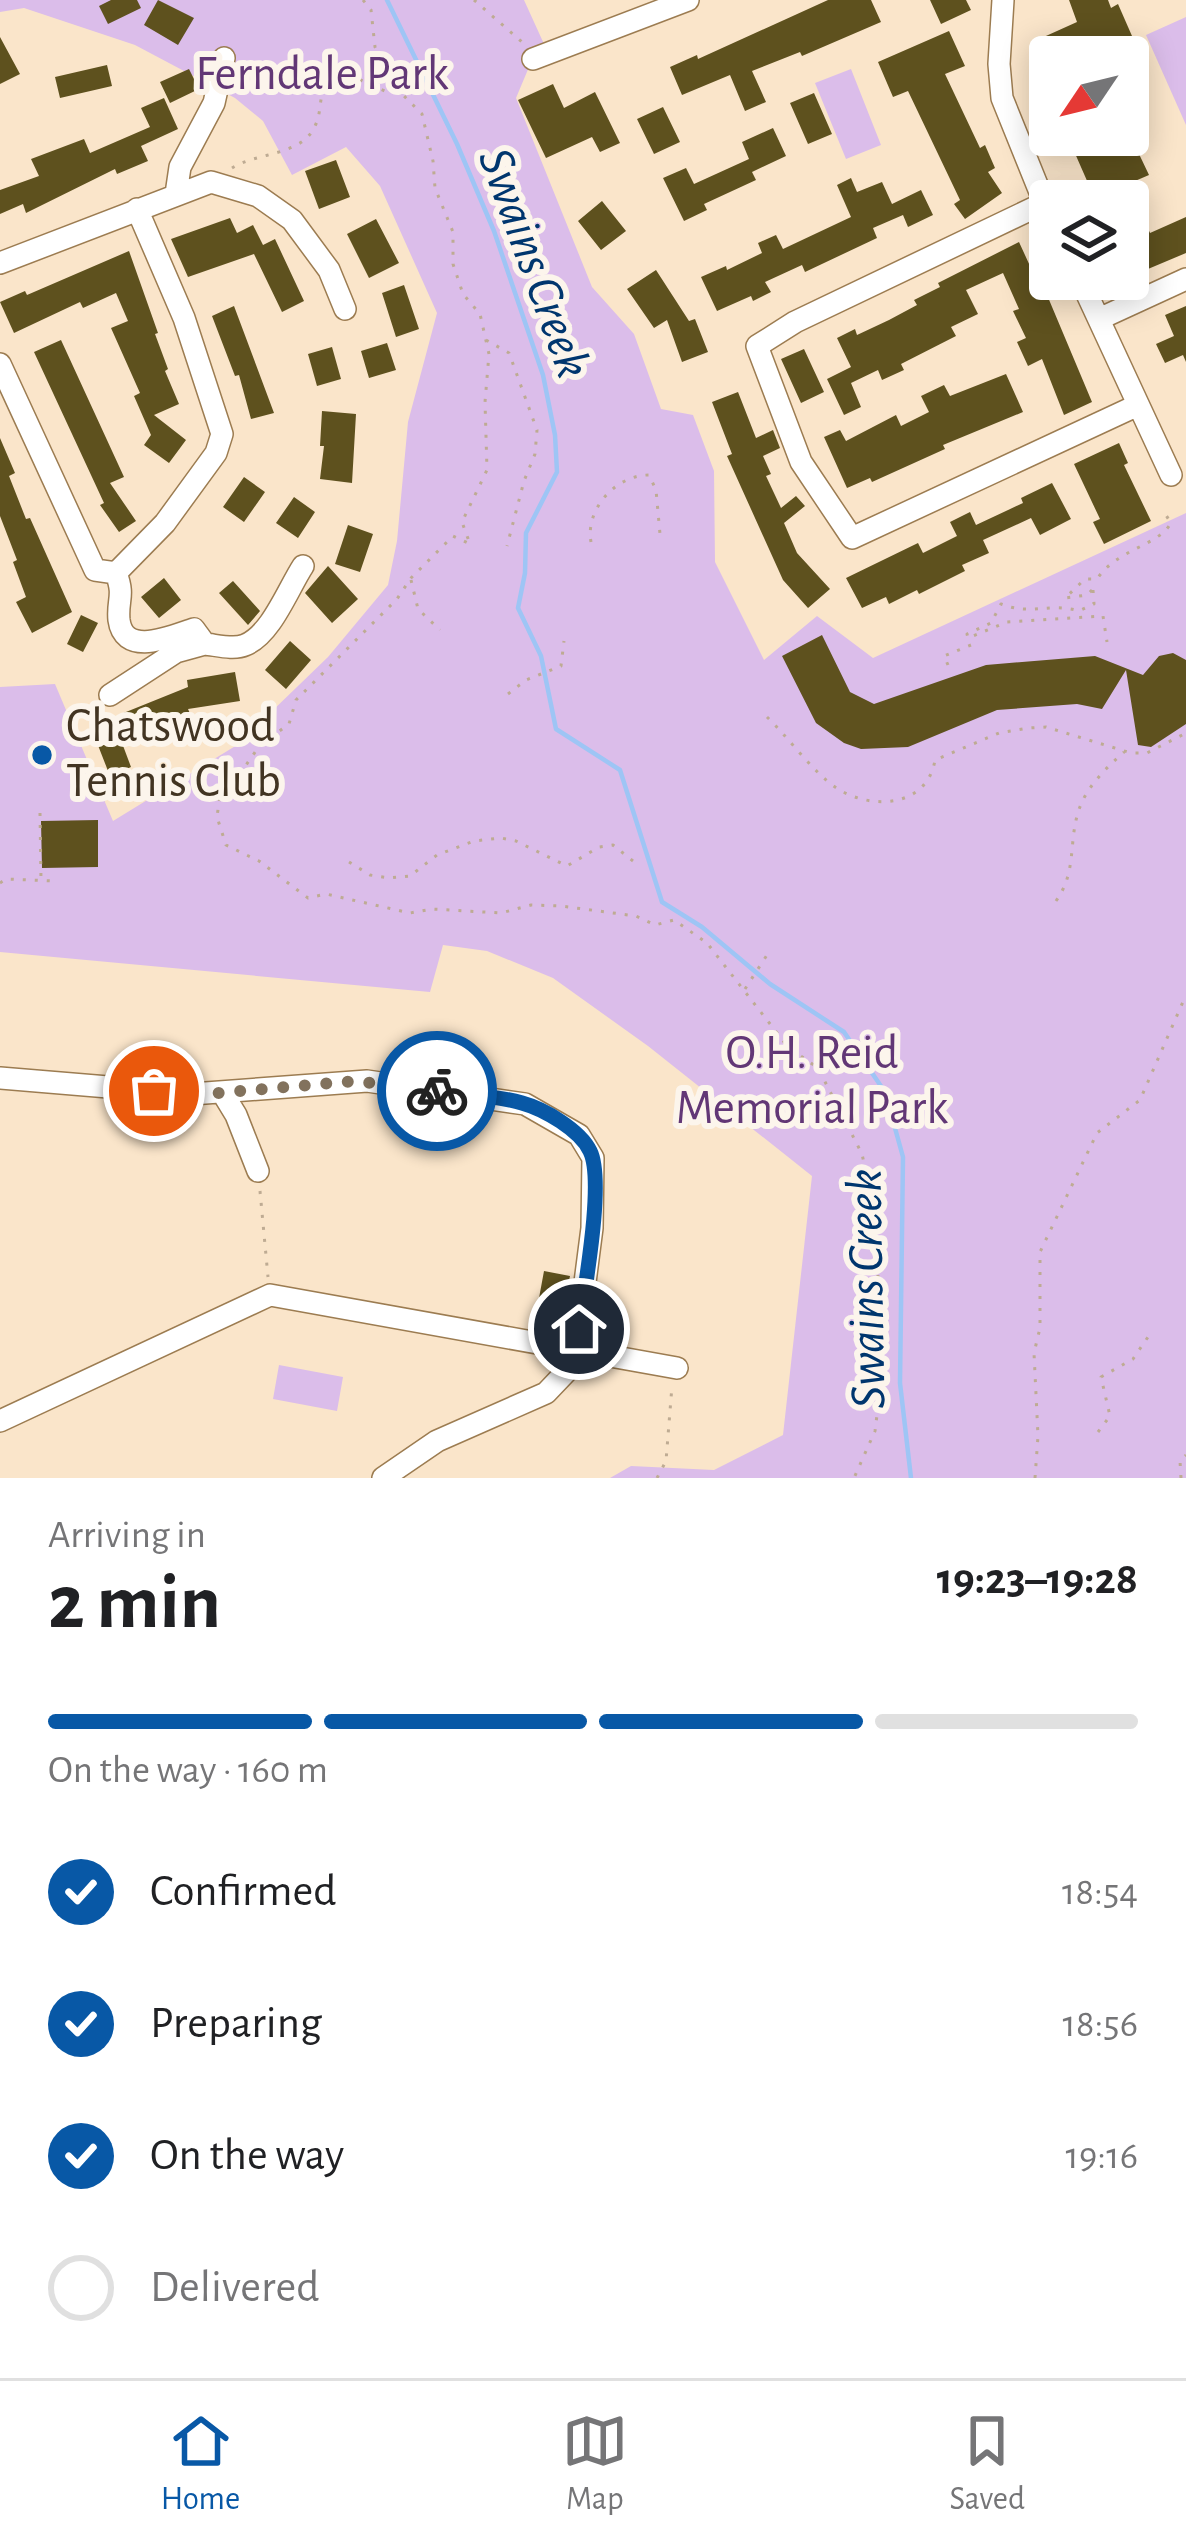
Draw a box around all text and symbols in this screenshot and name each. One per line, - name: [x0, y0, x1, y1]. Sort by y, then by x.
- north arrow: [1029, 36, 1149, 156]
- map controls: [1029, 36, 1149, 300]
- park label: Ferndale Park: [195, 51, 449, 99]
- water label: Swains Creek: [469, 141, 599, 385]
- button: layers: [1029, 180, 1149, 300]
- place label: Chatswood Tennis Club: [66, 703, 281, 806]
- marker: Chatswood Tennis Club: [29, 742, 55, 768]
- park label: O.H. Reid Memorial Park: [676, 1030, 948, 1133]
- courier: [377, 1031, 497, 1151]
- pin: [103, 1040, 205, 1142]
- icon: bag: [121, 1058, 187, 1124]
- icon: bike: [404, 1058, 470, 1124]
- water label: Swains Creek: [839, 1168, 895, 1410]
- pin: [528, 1278, 630, 1380]
- icon: home: [546, 1296, 612, 1362]
- text: Arriving in: [48, 1516, 206, 1555]
- text: 19:23–19:28: [937, 1557, 1138, 1602]
- text: 2 min: [48, 1565, 221, 1643]
- text: On the way · 160 m: [48, 1751, 328, 1790]
- icon: check: [48, 1859, 114, 1925]
- text: Confirmed: [150, 1869, 336, 1914]
- text: 18:54: [1062, 1873, 1138, 1912]
- icon: check: [48, 1991, 114, 2057]
- text: Preparing: [150, 2001, 322, 2046]
- text: 18:56: [1063, 2005, 1138, 2044]
- icon: check: [48, 2123, 114, 2189]
- text: On the way: [150, 2133, 344, 2178]
- text: 19:16: [1066, 2137, 1138, 2176]
- text: Delivered: [150, 2265, 319, 2310]
- tab: Home: [161, 2408, 240, 2520]
- tab: Map: [562, 2408, 628, 2520]
- tab: Saved: [950, 2408, 1025, 2520]

